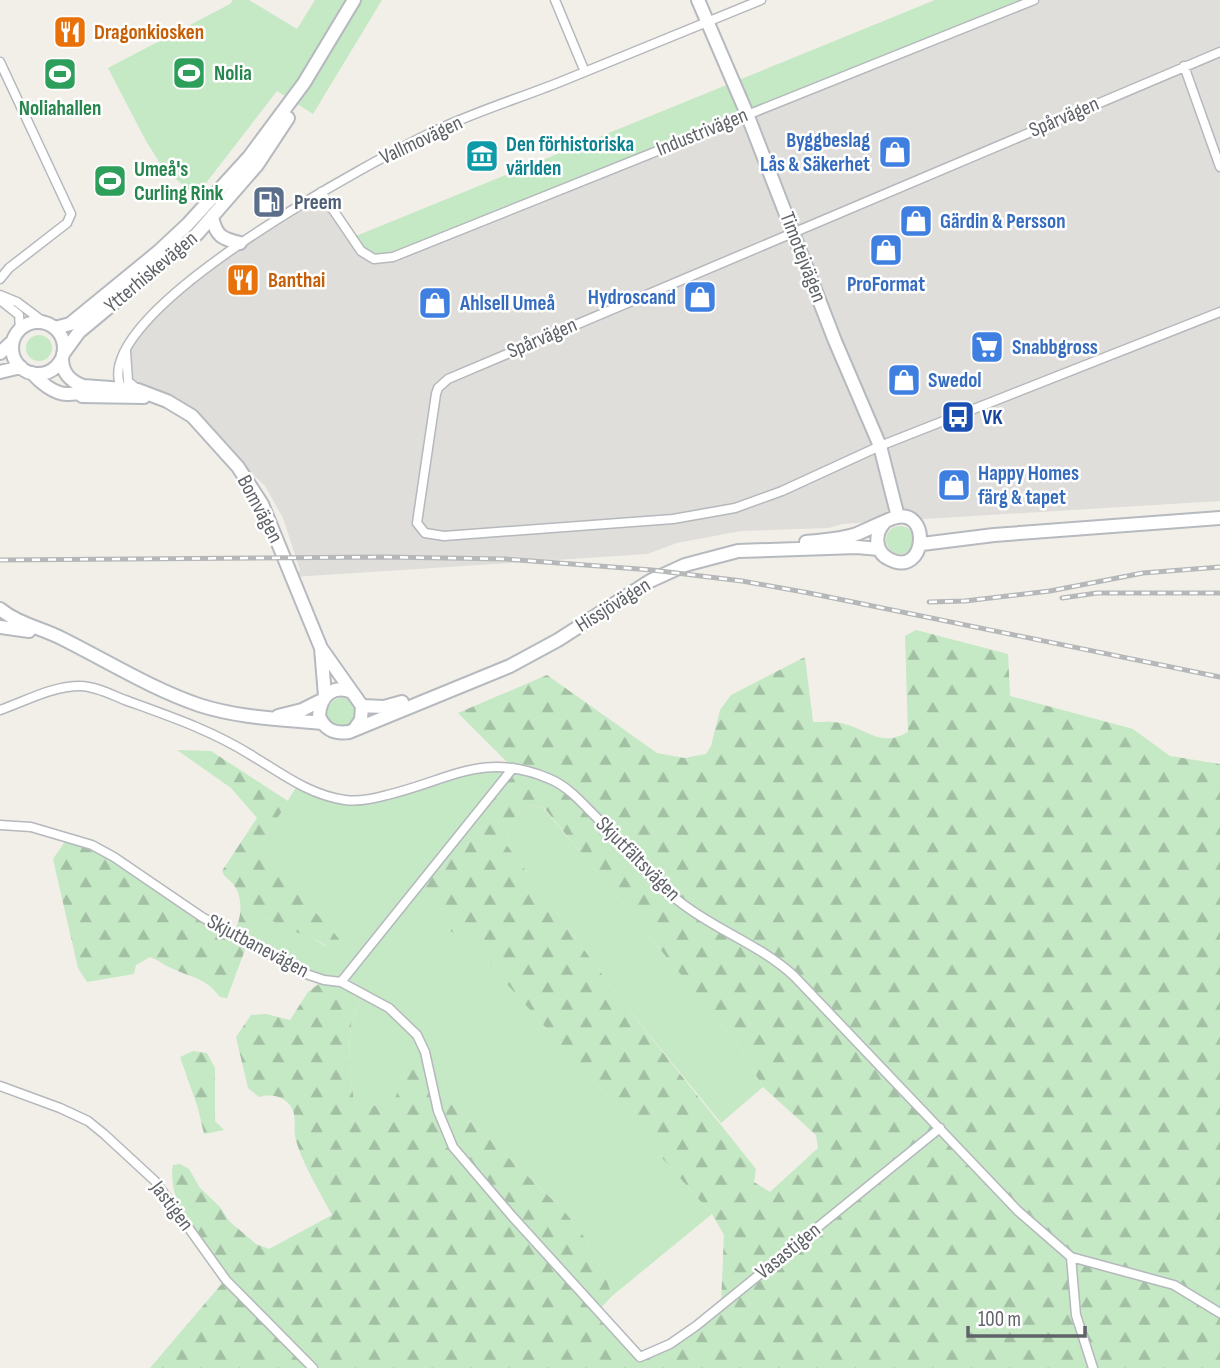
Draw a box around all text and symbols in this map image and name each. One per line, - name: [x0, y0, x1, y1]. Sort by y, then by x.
- restaurant icon: Dragonkiosken: [51, 13, 89, 51]
- place label: Dragonkiosken: [94, 20, 204, 45]
- sports icon: Nolia: [170, 54, 208, 92]
- sports icon: Noliahallen: [41, 55, 79, 93]
- place label: Nolia: [214, 61, 252, 86]
- street label: Spårvägen: [1025, 91, 1103, 143]
- place label: Noliahallen: [19, 96, 101, 121]
- street label: Industrivägen: [653, 102, 751, 162]
- street label: Vallmovägen: [376, 110, 466, 170]
- place label: Byggbeslag Lås & Säkerhet: [760, 128, 870, 177]
- place label: Den förhistoriska världen: [506, 132, 634, 181]
- shop icon: Byggbeslag Lås & Säkerhet: [876, 133, 914, 171]
- museum icon: Den förhistoriska världen: [463, 137, 501, 175]
- place label: Umeå's Curling Rink: [134, 157, 224, 206]
- sports icon: Umeå's Curling Rink: [91, 162, 129, 200]
- fuel station icon: Preem: [250, 183, 288, 221]
- place label: Preem: [294, 190, 342, 215]
- shop icon: Gärdin & Persson: [897, 202, 935, 240]
- street label: Timotejvägen: [774, 208, 832, 306]
- place label: Gärdin & Persson: [940, 209, 1065, 234]
- street label: Ytterhiskevägen: [99, 226, 203, 318]
- shop icon: ProFormat: [867, 231, 905, 269]
- restaurant icon: Banthai: [224, 261, 262, 299]
- place label: Banthai: [268, 268, 325, 293]
- place label: ProFormat: [847, 272, 925, 297]
- shop icon: Hydroscand: [681, 278, 719, 316]
- shop icon: Ahlsell Umeå: [416, 284, 454, 322]
- place label: Hydroscand: [588, 285, 676, 310]
- place label: Ahlsell Umeå: [459, 291, 555, 316]
- street label: Spårvägen: [503, 312, 581, 364]
- supermarket icon: Snabbgross: [968, 328, 1006, 366]
- place label: Snabbgross: [1012, 335, 1098, 360]
- shop icon: Swedol: [885, 361, 923, 399]
- place label: Swedol: [928, 368, 982, 393]
- bus stop icon: VK: [939, 398, 977, 436]
- place label: VK: [982, 405, 1003, 430]
- place label: Happy Homes färg & tapet: [978, 461, 1079, 510]
- shop icon: Happy Homes färg & tapet: [935, 466, 973, 504]
- street label: Bomvägen: [232, 471, 288, 547]
- street label: Hissjövägen: [571, 572, 655, 638]
- street label: Skjutfältsvägen: [591, 812, 685, 906]
- street label: Skjutbanevägen: [203, 909, 313, 983]
- street label: Jastigen: [145, 1175, 199, 1236]
- street label: Vasastigen: [751, 1217, 825, 1285]
- scale bar: [968, 1294, 1085, 1338]
- text: 100 m: [978, 1307, 1021, 1332]

